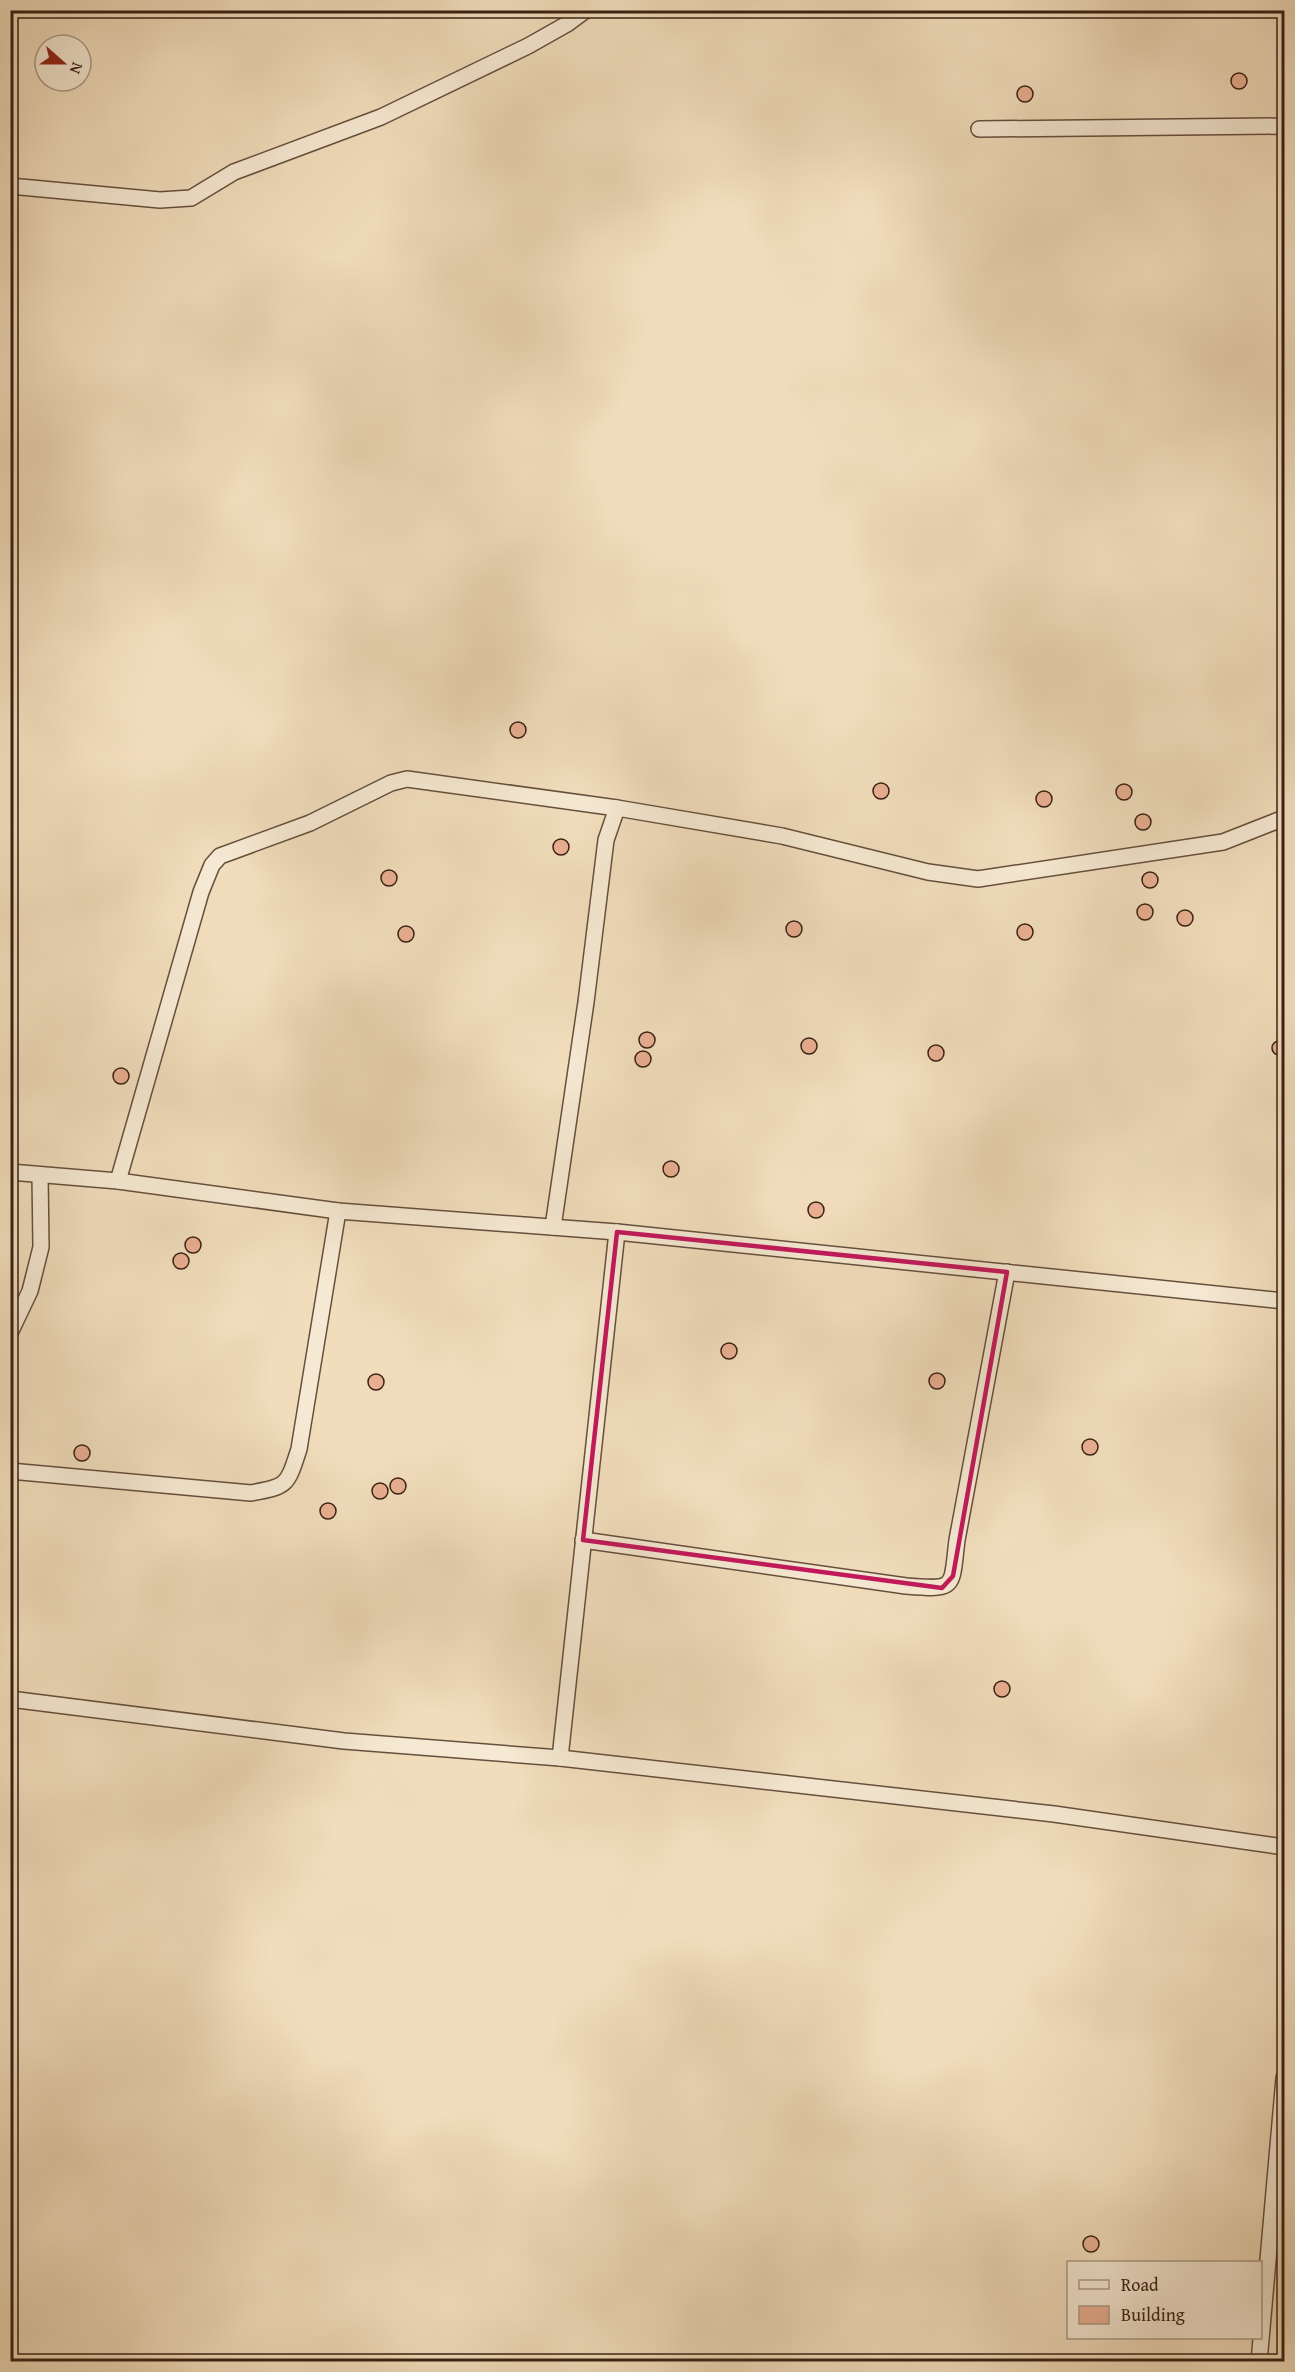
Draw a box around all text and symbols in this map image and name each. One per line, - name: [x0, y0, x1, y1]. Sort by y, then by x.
- north arrow: [33, 33, 93, 93]
- text: N: [64, 59, 90, 78]
- legend: [1067, 2261, 1262, 2339]
- text: Road: [1121, 2271, 1159, 2298]
- text: Building: [1121, 2301, 1185, 2328]

